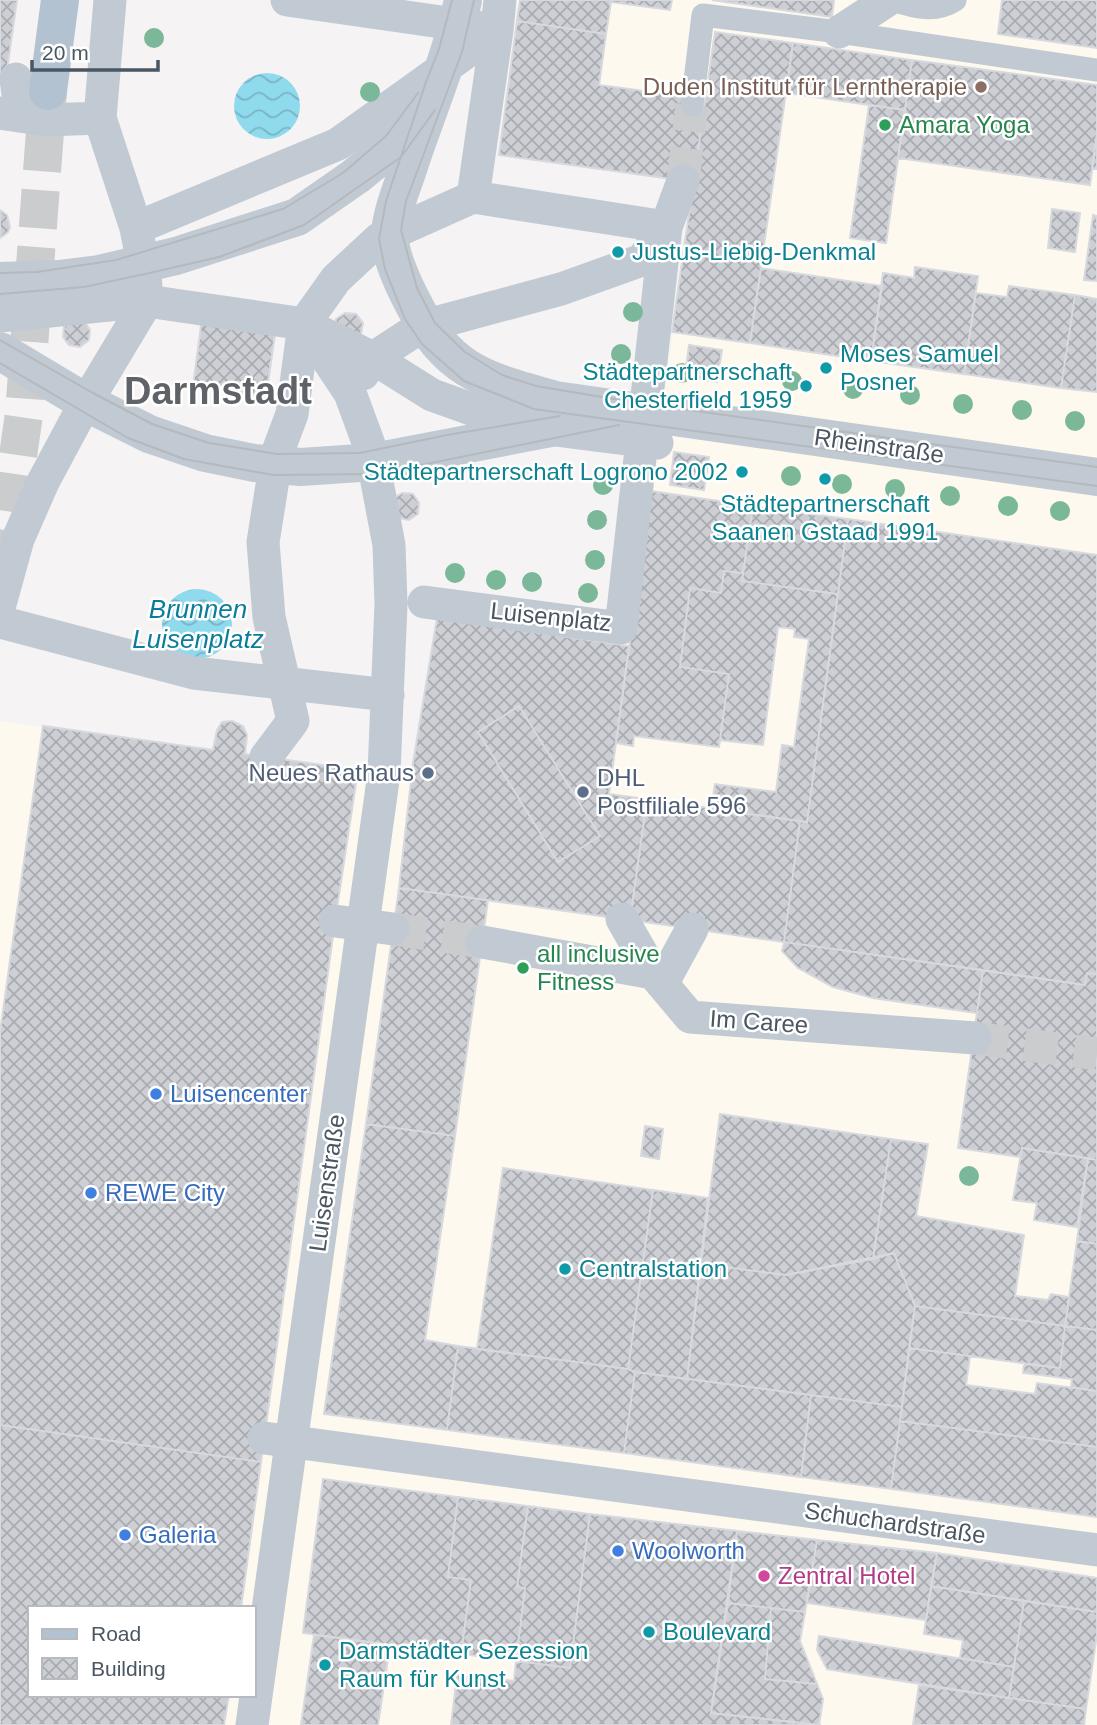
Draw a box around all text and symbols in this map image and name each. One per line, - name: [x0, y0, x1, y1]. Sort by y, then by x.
- scale bar: [32, 28, 158, 72]
- text: 20 m: [42, 41, 89, 64]
- place label: Duden Institut für Lerntherapie: [643, 73, 967, 100]
- marker: Duden Institut für Lerntherapie: [973, 79, 989, 95]
- place label: Amara Yoga: [899, 111, 1030, 138]
- marker: Amara Yoga: [877, 117, 893, 133]
- place label: Justus-Liebig-Denkmal: [632, 238, 876, 265]
- marker: Justus-Liebig-Denkmal: [610, 244, 626, 260]
- place label: Moses Samuel Posner: [840, 340, 999, 395]
- place label: Städtepartnerschaft Chesterfield 1959: [583, 358, 792, 413]
- marker: Moses Samuel Posner: [818, 360, 834, 376]
- district label: Darmstadt: [124, 370, 312, 412]
- marker: Städtepartnerschaft Chesterfield 1959: [798, 378, 814, 394]
- street label: Rheinstraße: [812, 423, 946, 468]
- place label: Städtepartnerschaft Logrono 2002: [364, 458, 728, 485]
- marker: Städtepartnerschaft Logrono 2002: [734, 464, 750, 480]
- marker: Städtepartnerschaft Saanen Gstaad 1991: [817, 471, 833, 487]
- place label: Städtepartnerschaft Saanen Gstaad 1991: [712, 490, 938, 545]
- water label: Brunnen Luisenplatz: [132, 594, 264, 654]
- street label: Luisenplatz: [489, 597, 613, 636]
- place label: Neues Rathaus: [249, 759, 414, 786]
- place label: DHL Postfiliale 596: [597, 764, 746, 819]
- marker: Neues Rathaus: [420, 765, 436, 781]
- marker: DHL Postfiliale 596: [575, 784, 591, 800]
- place label: all inclusive Fitness: [537, 940, 660, 995]
- marker: all inclusive Fitness: [515, 960, 531, 976]
- street label: Im Caree: [709, 1005, 809, 1038]
- place label: Luisencenter: [170, 1080, 307, 1107]
- marker: Luisencenter: [148, 1086, 164, 1102]
- street label: Luisenstraße: [303, 1112, 350, 1254]
- place label: REWE City: [105, 1179, 225, 1206]
- marker: REWE City: [83, 1185, 99, 1201]
- place label: Centralstation: [579, 1255, 727, 1282]
- marker: Centralstation: [557, 1261, 573, 1277]
- street label: Schuchardstraße: [803, 1496, 987, 1549]
- place label: Galeria: [139, 1521, 217, 1548]
- marker: Galeria: [117, 1527, 133, 1543]
- place label: Woolworth: [632, 1537, 745, 1564]
- marker: Woolworth: [610, 1543, 626, 1559]
- place label: Zentral Hotel: [778, 1562, 915, 1589]
- marker: Zentral Hotel: [756, 1568, 772, 1584]
- legend: [28, 1606, 256, 1697]
- place label: Boulevard: [663, 1618, 771, 1645]
- text: Road: [91, 1622, 141, 1645]
- marker: Boulevard: [641, 1624, 657, 1640]
- place label: Darmstädter Sezession Raum für Kunst: [339, 1637, 588, 1692]
- text: Building: [91, 1657, 166, 1680]
- marker: Darmstädter Sezession Raum für Kunst: [317, 1657, 333, 1673]

